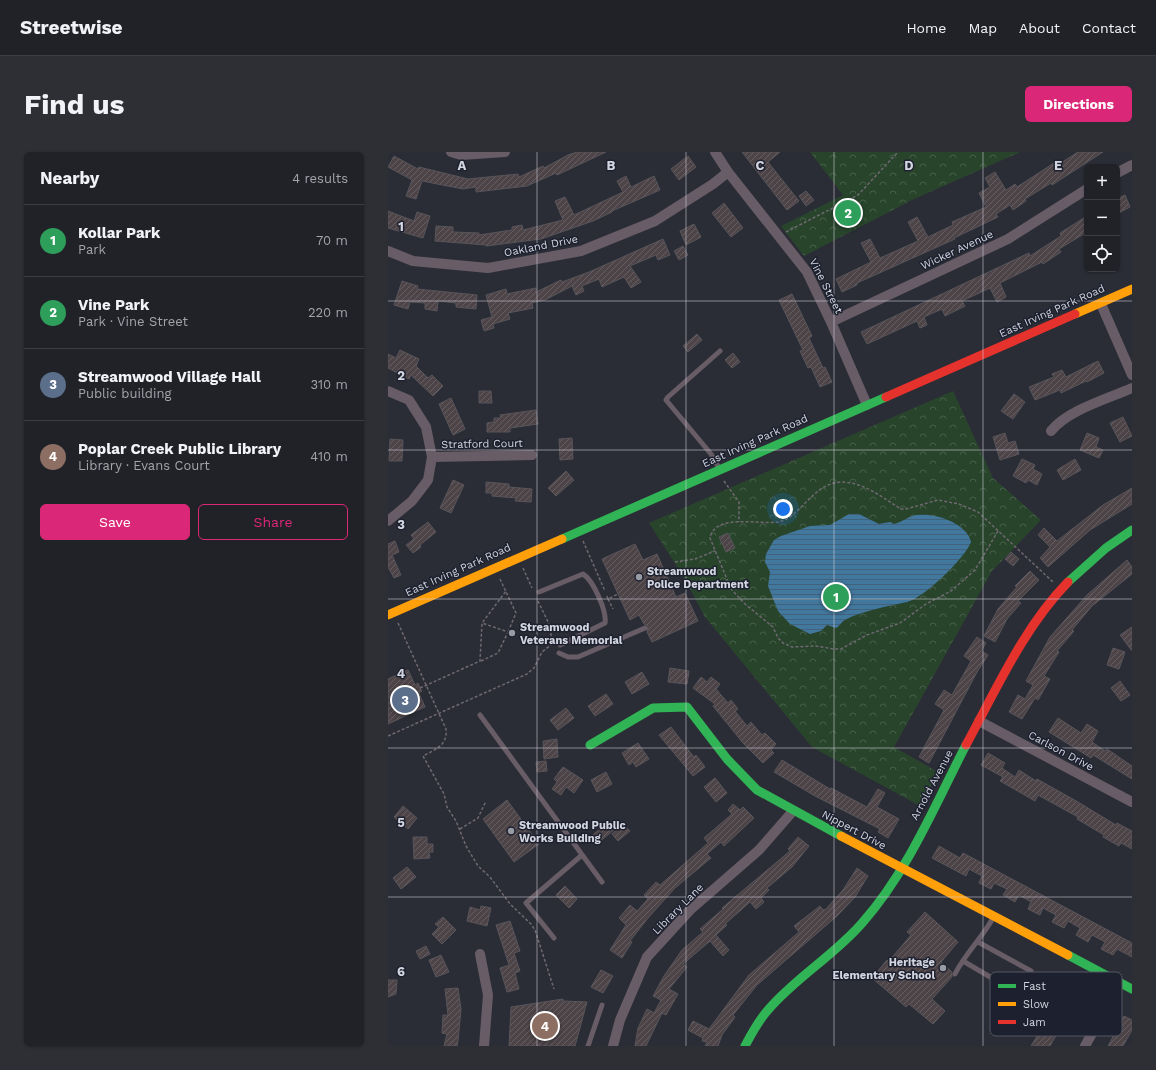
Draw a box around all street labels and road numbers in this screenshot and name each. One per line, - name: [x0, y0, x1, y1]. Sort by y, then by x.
- street label: Wicker Avenue: [919, 228, 995, 272]
- street label: Oakland Drive: [503, 232, 579, 260]
- street label: Vine Street: [807, 256, 846, 316]
- street label: East Irving Park Road: [997, 282, 1107, 340]
- street label: East Irving Park Road: [700, 412, 810, 470]
- street label: Stratford Court: [441, 437, 523, 451]
- street label: East Irving Park Road: [403, 541, 513, 599]
- street label: Carlson Drive: [1026, 728, 1096, 774]
- street label: Arnold Avenue: [908, 748, 956, 822]
- street label: Nippert Drive: [820, 808, 888, 852]
- street label: Library Lane: [650, 881, 706, 937]

